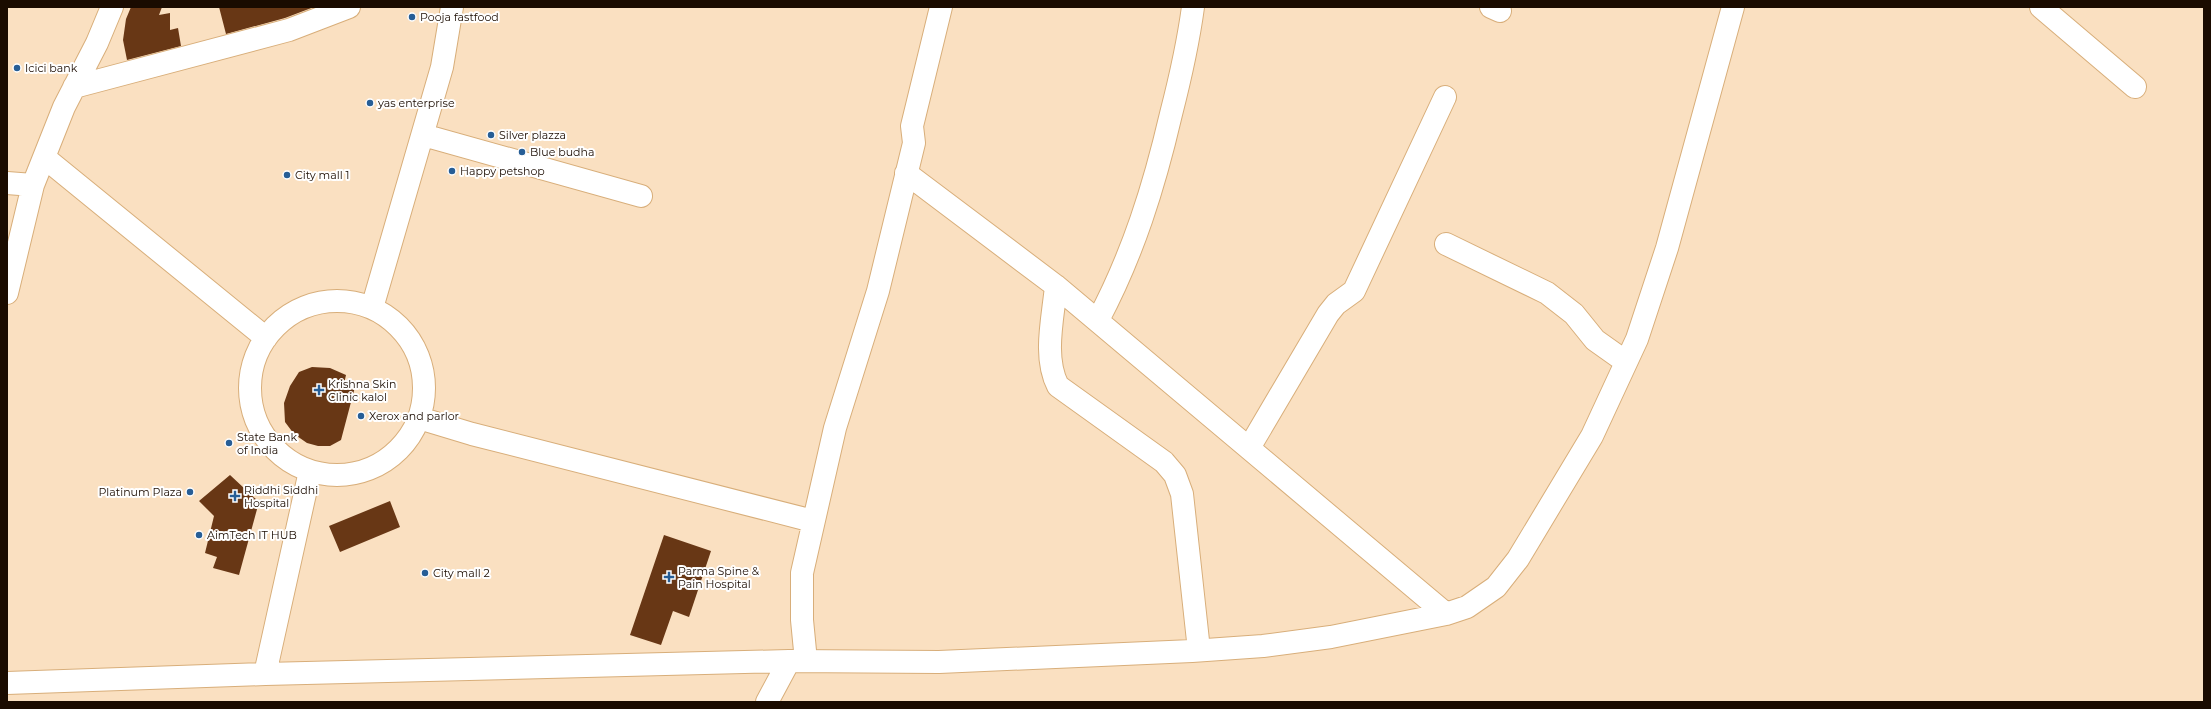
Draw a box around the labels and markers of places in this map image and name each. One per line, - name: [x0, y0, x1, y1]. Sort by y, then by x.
- place label: Pooja fastfood: [420, 10, 499, 24]
- marker: Pooja fastfood: [407, 12, 417, 22]
- place label: Icici bank: [25, 61, 78, 75]
- marker: Icici bank: [12, 63, 22, 73]
- place label: yas enterprise: [377, 96, 455, 110]
- marker: yas enterprise: [365, 98, 375, 108]
- place label: Silver plazza: [499, 128, 566, 142]
- marker: Silver plazza: [486, 130, 496, 140]
- place label: Blue budha: [530, 145, 594, 159]
- marker: Blue budha: [517, 147, 527, 157]
- place label: Happy petshop: [460, 164, 545, 178]
- marker: Happy petshop: [447, 166, 457, 176]
- place label: City mall 1: [295, 168, 350, 182]
- marker: City mall 1: [282, 170, 292, 180]
- place label: Krishna Skin Clinic kalol: [328, 377, 396, 404]
- marker: Krishna Skin Clinic kalol: [313, 384, 325, 396]
- place label: Xerox and parlor: [369, 409, 459, 423]
- marker: Xerox and parlor: [356, 411, 366, 421]
- place label: State Bank of India: [237, 430, 298, 457]
- marker: State Bank of India: [224, 438, 234, 448]
- place label: Riddhi Siddhi Hospital: [244, 483, 318, 510]
- place label: Platinum Plaza: [98, 485, 182, 499]
- marker: Platinum Plaza: [185, 487, 195, 497]
- marker: Riddhi Siddhi Hospital: [229, 490, 241, 502]
- place label: AimTech IT HUB: [207, 528, 297, 542]
- marker: AimTech IT HUB: [194, 530, 204, 540]
- place label: Parma Spine & Pain Hospital: [678, 564, 760, 591]
- place label: City mall 2: [433, 566, 490, 580]
- marker: City mall 2: [420, 568, 430, 578]
- marker: Parma Spine & Pain Hospital: [663, 571, 675, 583]

